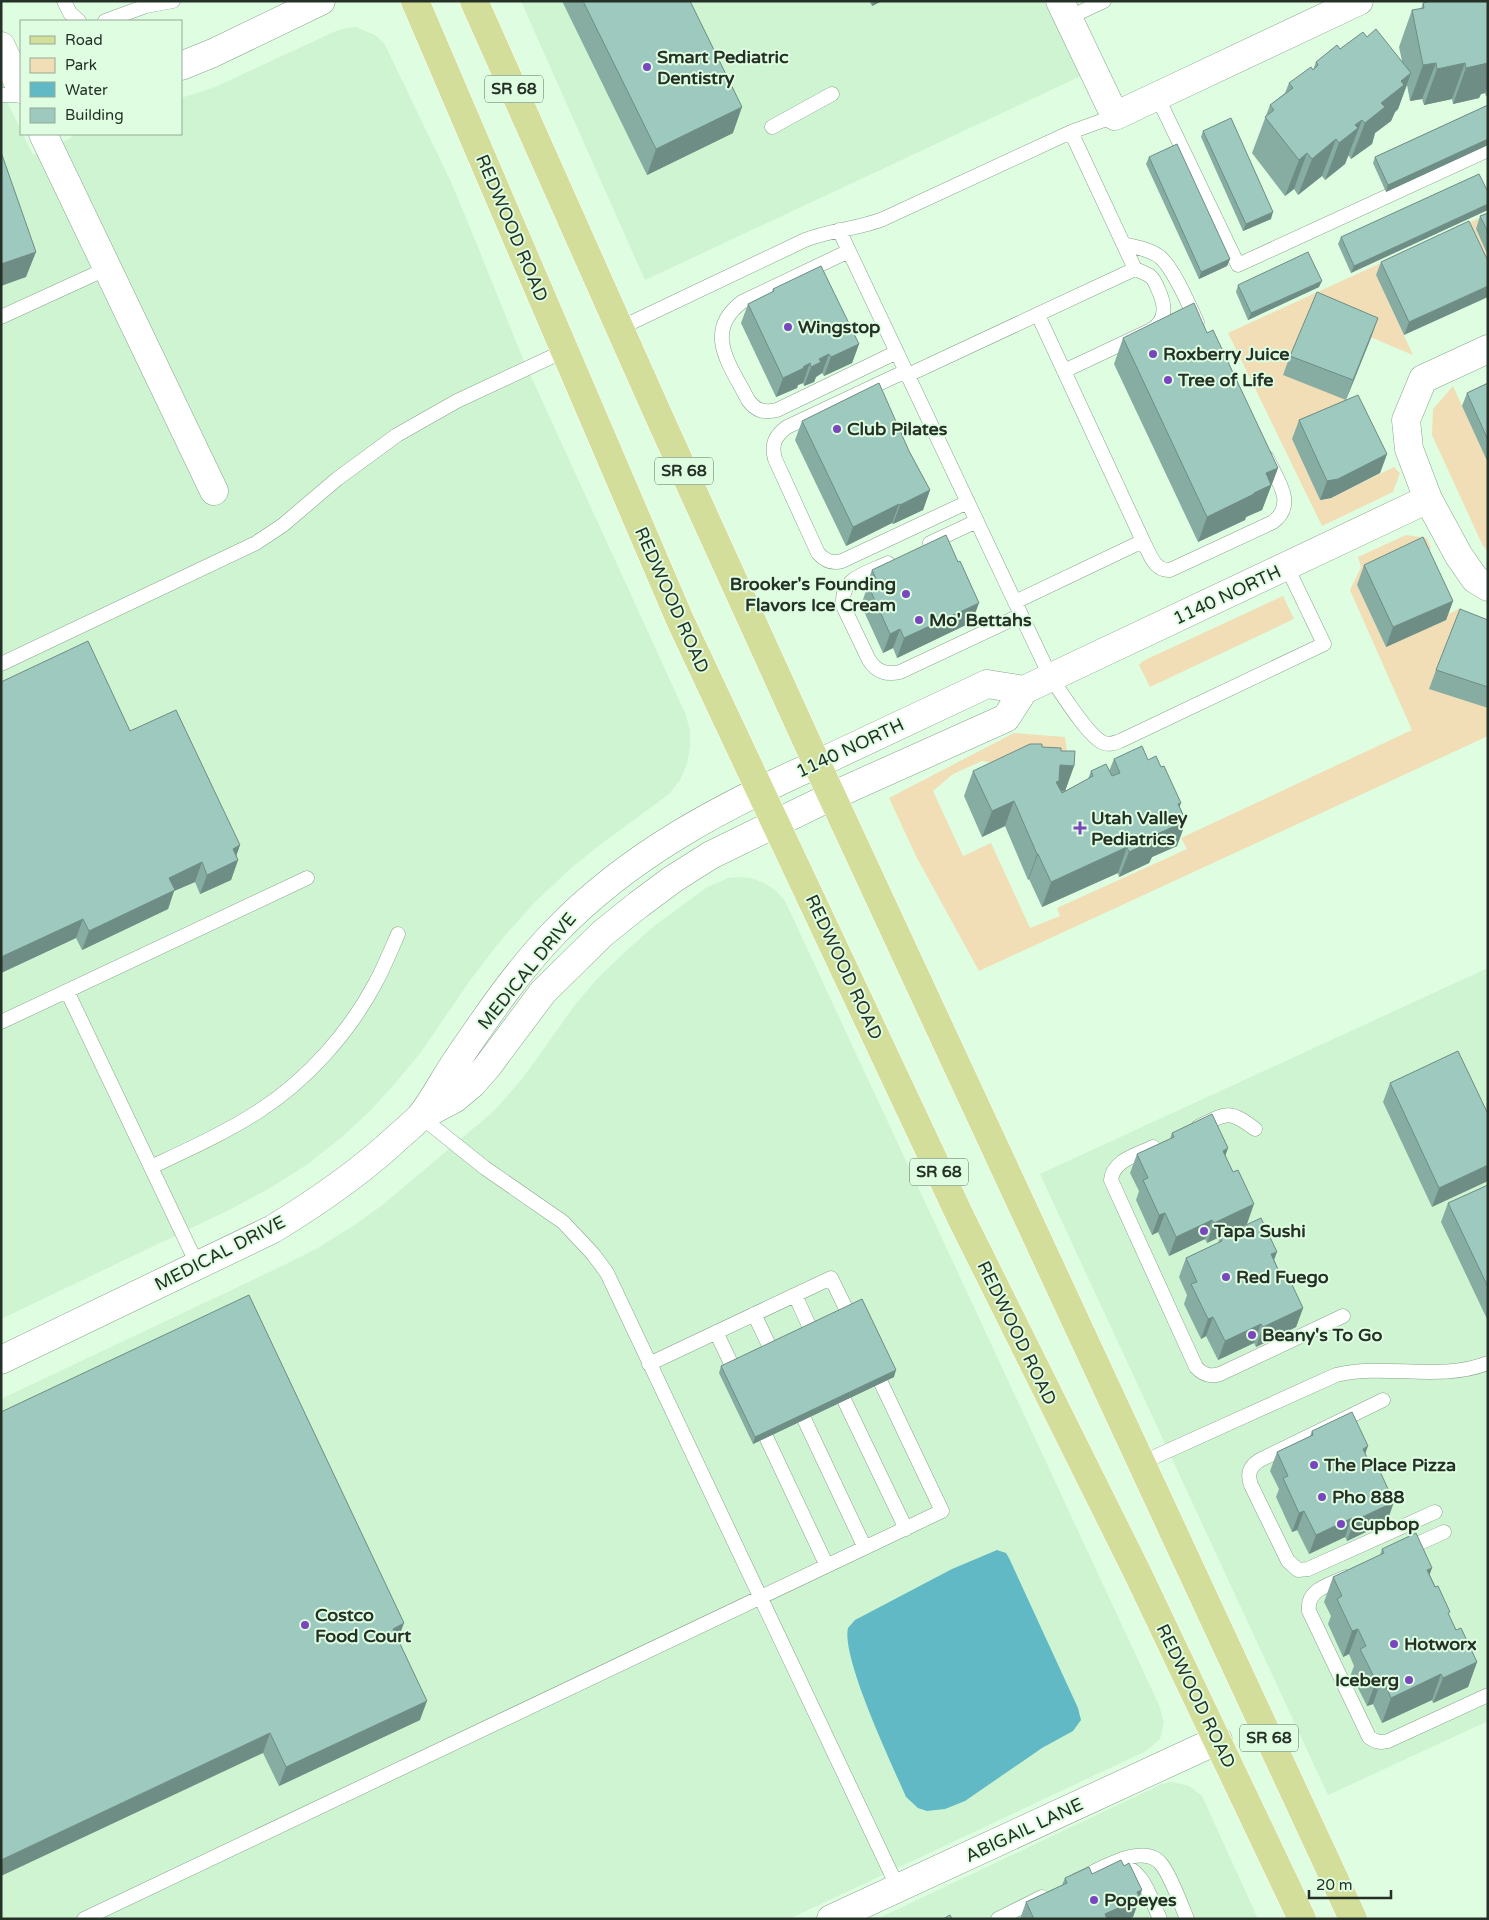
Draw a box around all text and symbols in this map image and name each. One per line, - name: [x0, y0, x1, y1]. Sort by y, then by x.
- legend: [20, 20, 182, 135]
- text: Road: [65, 31, 103, 49]
- place label: Smart Pediatric Dentistry: [657, 46, 789, 89]
- text: Park: [65, 56, 97, 74]
- marker: Smart Pediatric Dentistry: [641, 61, 653, 73]
- road number: SR 68: [485, 76, 543, 102]
- text: Water: [65, 81, 108, 99]
- text: Building: [65, 106, 124, 124]
- street label: REDWOOD ROAD: [471, 151, 553, 305]
- place label: Wingstop: [798, 316, 880, 338]
- marker: Wingstop: [782, 321, 794, 333]
- place label: Roxberry Juice: [1163, 343, 1290, 365]
- marker: Roxberry Juice: [1147, 348, 1159, 360]
- place label: Tree of Life: [1177, 369, 1273, 391]
- marker: Tree of Life: [1162, 374, 1174, 386]
- place label: Club Pilates: [847, 418, 948, 440]
- marker: Club Pilates: [831, 423, 843, 435]
- road number: SR 68: [655, 458, 713, 484]
- street label: REDWOOD ROAD: [630, 524, 714, 676]
- street label: 1140 NORTH: [1170, 560, 1284, 630]
- place label: Brooker's Founding Flavors Ice Cream: [730, 573, 896, 616]
- marker: Brooker's Founding Flavors Ice Cream: [900, 588, 912, 600]
- place label: Mo' Bettahs: [929, 609, 1032, 631]
- marker: Mo' Bettahs: [913, 614, 925, 626]
- street label: 1140 NORTH: [793, 713, 907, 783]
- place label: Utah Valley Pediatrics: [1091, 807, 1188, 850]
- marker: Utah Valley Pediatrics: [1073, 821, 1087, 835]
- street label: REDWOOD ROAD: [801, 891, 887, 1043]
- street label: MEDICAL DRIVE: [473, 908, 581, 1034]
- road number: SR 68: [910, 1158, 968, 1186]
- street label: MEDICAL DRIVE: [151, 1211, 289, 1295]
- place label: Tapa Sushi: [1213, 1220, 1306, 1242]
- marker: Tapa Sushi: [1198, 1225, 1210, 1237]
- street label: REDWOOD ROAD: [973, 1257, 1061, 1409]
- place label: Red Fuego: [1236, 1266, 1329, 1288]
- marker: Red Fuego: [1220, 1271, 1232, 1283]
- place label: Beany's To Go: [1262, 1324, 1383, 1346]
- marker: Beany's To Go: [1246, 1329, 1258, 1341]
- place label: The Place Pizza: [1323, 1454, 1456, 1476]
- marker: The Place Pizza: [1308, 1459, 1320, 1471]
- place label: Pho 888: [1332, 1486, 1405, 1508]
- marker: Pho 888: [1316, 1491, 1328, 1503]
- place label: Cupbop: [1351, 1513, 1419, 1535]
- marker: Cupbop: [1335, 1518, 1347, 1530]
- place label: Costco Food Court: [315, 1604, 411, 1647]
- marker: Costco Food Court: [299, 1619, 311, 1631]
- street label: REDWOOD ROAD: [1152, 1620, 1240, 1772]
- place label: Hotworx: [1404, 1633, 1477, 1655]
- marker: Hotworx: [1388, 1638, 1400, 1650]
- place label: Iceberg: [1335, 1669, 1399, 1691]
- marker: Iceberg: [1403, 1674, 1415, 1686]
- road number: SR 68: [1240, 1725, 1298, 1752]
- street label: ABIGAIL LANE: [962, 1793, 1086, 1867]
- scale bar: [1309, 1868, 1392, 1900]
- text: 20 m: [1316, 1876, 1353, 1894]
- place label: Popeyes: [1104, 1889, 1177, 1911]
- marker: Popeyes: [1088, 1894, 1100, 1906]

